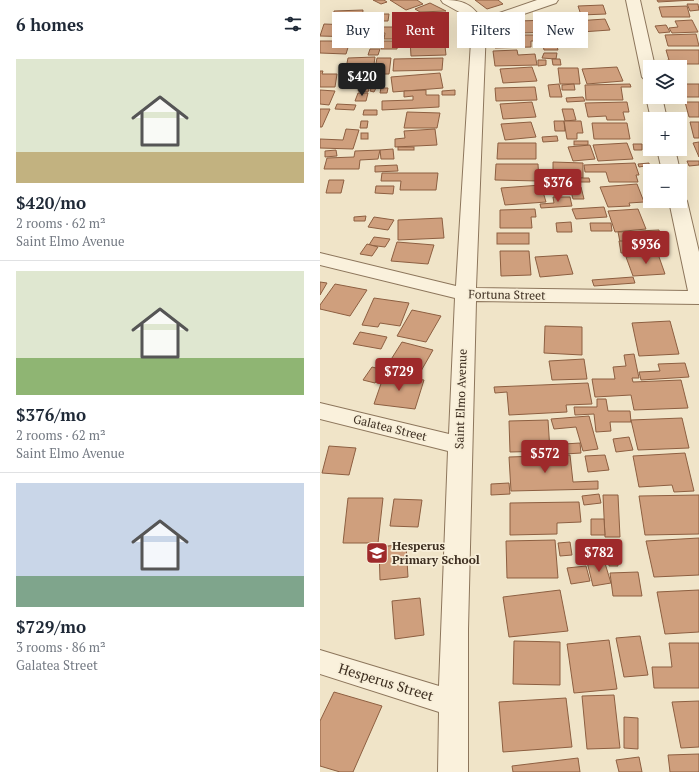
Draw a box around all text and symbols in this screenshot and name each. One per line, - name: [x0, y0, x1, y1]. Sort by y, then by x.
- chip: Buy: [332, 12, 384, 48]
- chip: Rent: [392, 12, 449, 48]
- chip: Filters: [457, 12, 525, 48]
- chip: New: [533, 12, 588, 48]
- text: 6 homes: [16, 13, 84, 36]
- icon: filters: [282, 13, 304, 35]
- map controls: [643, 60, 687, 208]
- button: layers: [643, 60, 687, 104]
- pin: $420: [338, 63, 386, 97]
- text: $420: [347, 67, 377, 85]
- icon: home: [124, 85, 196, 157]
- button: +: [643, 112, 687, 156]
- button: −: [643, 164, 687, 208]
- pin: $376: [534, 169, 582, 203]
- text: $376: [543, 173, 573, 191]
- text: $420/mo: [16, 191, 86, 214]
- text: 2 rooms · 62 m²: [16, 214, 106, 232]
- pin: $936: [622, 231, 670, 265]
- text: Saint Elmo Avenue: [16, 232, 125, 250]
- text: $936: [631, 235, 661, 253]
- street label: Fortuna Street: [468, 286, 546, 303]
- icon: home: [124, 297, 196, 369]
- street label: Saint Elmo Avenue: [451, 349, 470, 449]
- pin: $729: [375, 358, 423, 392]
- text: $729: [384, 362, 414, 380]
- text: $376/mo: [16, 403, 86, 426]
- street label: Galatea Street: [352, 411, 429, 444]
- text: 2 rooms · 62 m²: [16, 426, 106, 444]
- pin: $572: [521, 440, 569, 474]
- text: Saint Elmo Avenue: [16, 444, 125, 462]
- text: $572: [530, 444, 560, 462]
- icon: home: [124, 509, 196, 581]
- place label: Hesperus Primary School: [392, 538, 480, 567]
- pin: $782: [575, 539, 623, 573]
- school or university icon: Hesperus Primary School: [364, 540, 390, 566]
- text: $782: [584, 543, 614, 561]
- text: $729/mo: [16, 615, 86, 638]
- text: 3 rooms · 86 m²: [16, 638, 106, 656]
- text: Galatea Street: [16, 656, 98, 674]
- street label: Hesperus Street: [336, 658, 437, 705]

